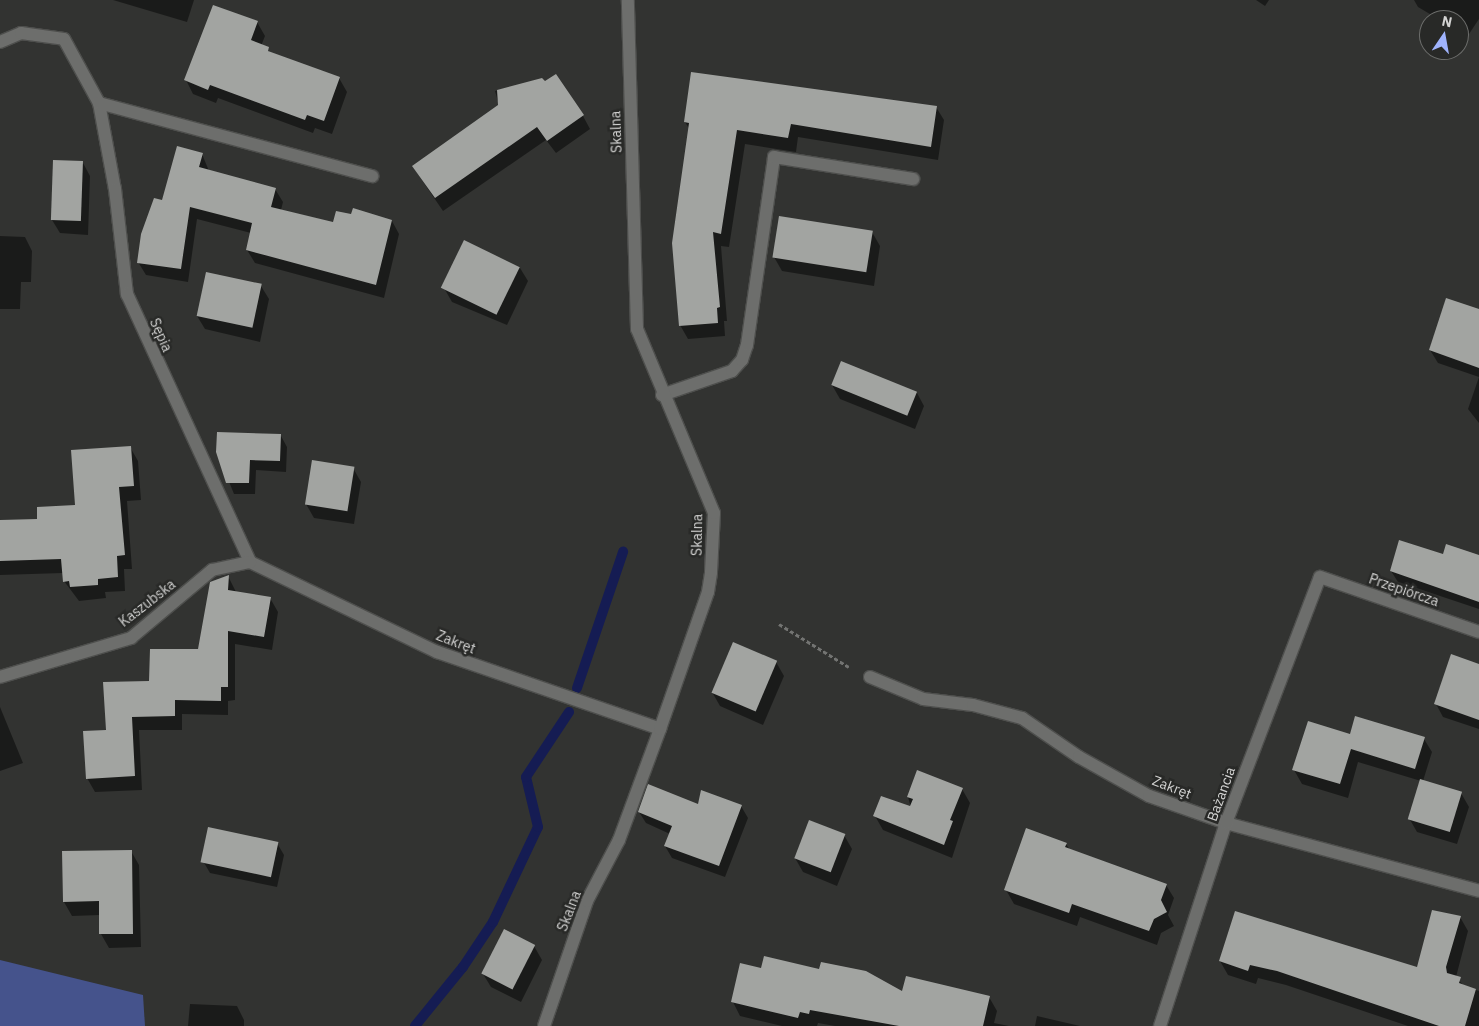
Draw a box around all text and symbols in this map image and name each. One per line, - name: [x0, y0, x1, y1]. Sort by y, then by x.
- north arrow: [1419, 10, 1469, 60]
- text: N: [1440, 11, 1454, 31]
- street label: Skalna: [607, 111, 625, 153]
- street label: Sępia: [146, 316, 176, 354]
- street label: Skalna: [688, 514, 706, 556]
- street label: Przepiórcza: [1367, 570, 1441, 610]
- street label: Kaszubska: [115, 576, 179, 630]
- street label: Zakręt: [434, 627, 478, 657]
- street label: Bażancia: [1203, 765, 1239, 823]
- street label: Zakręt: [1150, 772, 1194, 802]
- street label: Skalna: [554, 888, 584, 934]

